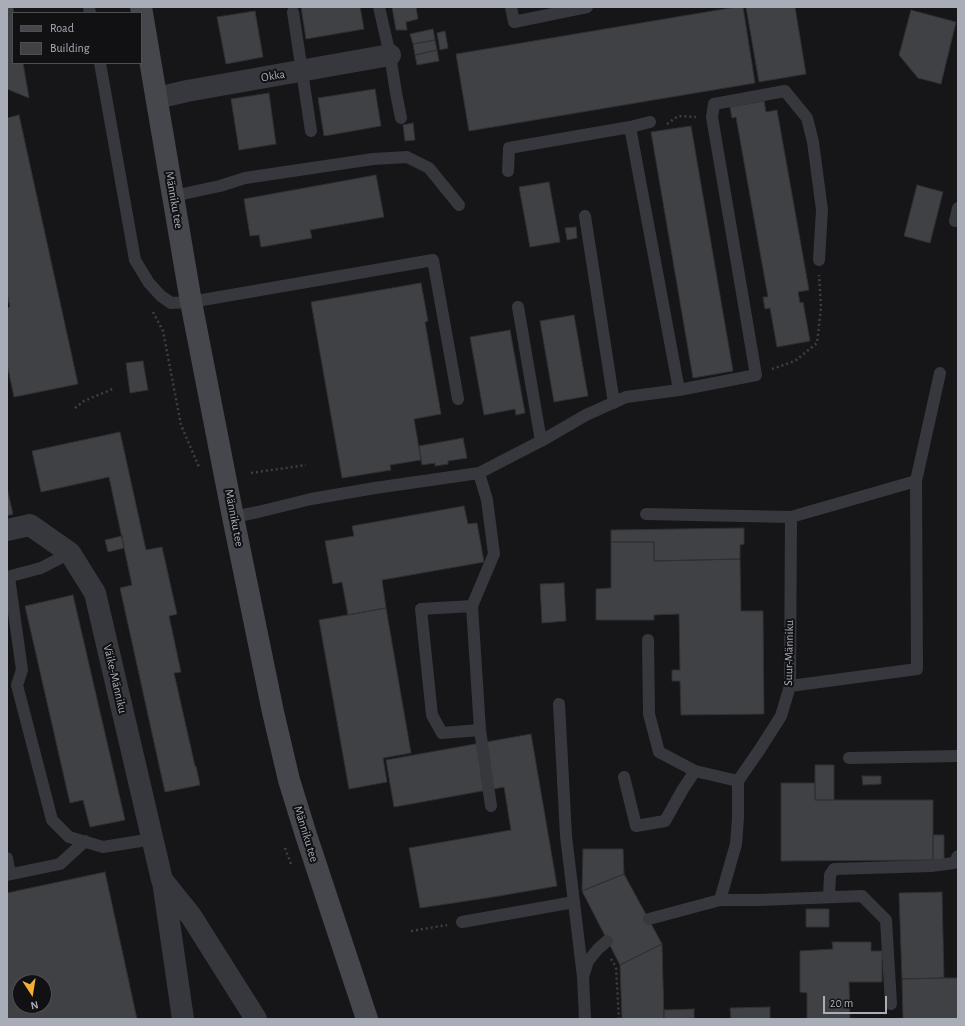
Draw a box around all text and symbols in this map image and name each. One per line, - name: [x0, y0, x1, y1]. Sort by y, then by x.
- legend: [12, 12, 142, 64]
- text: Road: [50, 22, 74, 34]
- text: Building: [50, 42, 90, 54]
- street label: Okka: [260, 67, 286, 85]
- street label: Männiku tee: [162, 170, 186, 230]
- street label: Männiku tee: [221, 488, 247, 548]
- street label: Suur-Männiku: [781, 620, 797, 686]
- street label: Väike-Männiku: [100, 643, 130, 715]
- street label: Männiku tee: [291, 804, 321, 864]
- north arrow: [12, 974, 52, 1014]
- scale bar: [825, 988, 889, 1014]
- text: 20 m: [830, 997, 853, 1009]
- text: N: [30, 999, 39, 1011]

